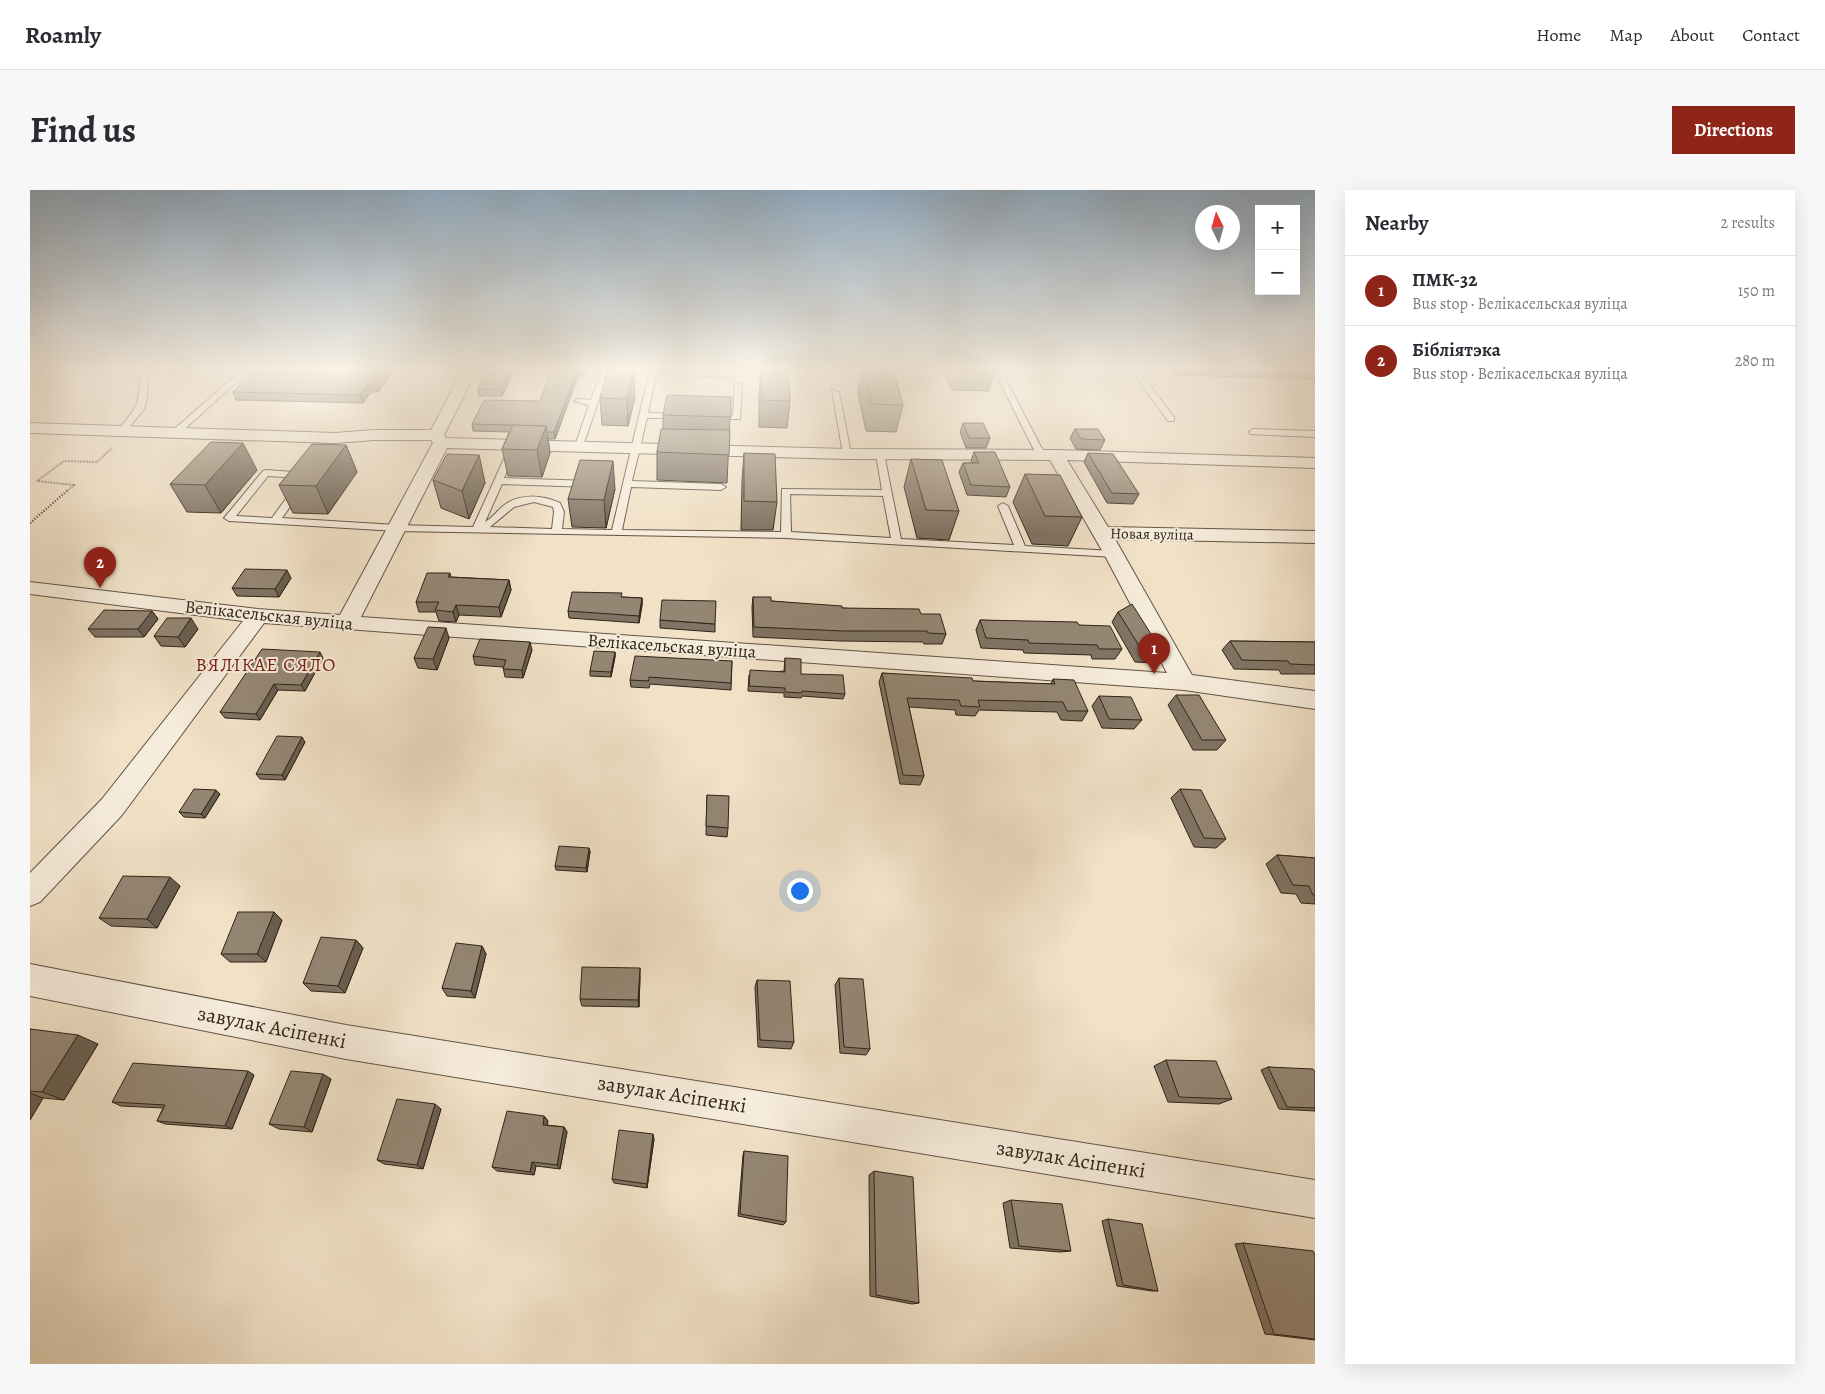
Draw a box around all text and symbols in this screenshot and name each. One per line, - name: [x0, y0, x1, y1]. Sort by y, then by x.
- text: Roamly: [25, 19, 101, 51]
- text: Home: [1536, 23, 1581, 47]
- text: Map: [1609, 23, 1642, 47]
- text: About: [1670, 23, 1714, 47]
- text: Contact: [1742, 23, 1800, 47]
- text: Find us: [30, 106, 136, 154]
- button: Directions: [1672, 106, 1795, 154]
- north arrow: [1195, 205, 1240, 250]
- map controls: [1255, 205, 1300, 295]
- button: +: [1255, 205, 1300, 250]
- text: Nearby: [1365, 209, 1428, 237]
- text: 2 results: [1720, 212, 1775, 234]
- button: −: [1255, 250, 1300, 295]
- text: ПМК-32: [1412, 267, 1477, 293]
- text: 1: [1378, 280, 1384, 302]
- text: 150 m: [1738, 280, 1775, 302]
- text: Bus stop · Велікасельская вуліца: [1412, 293, 1628, 315]
- text: Бібліятэка: [1412, 337, 1501, 363]
- text: 2: [1377, 350, 1385, 372]
- text: 280 m: [1735, 350, 1775, 372]
- text: Bus stop · Велікасельская вуліца: [1412, 363, 1628, 385]
- street label: Новая вуліца: [1110, 523, 1194, 545]
- pin: 2: [84, 547, 116, 588]
- street label: Велікасельская вуліца: [184, 594, 355, 636]
- street label: Велікасельская вуліца: [587, 628, 758, 664]
- pin: 1: [1138, 633, 1170, 674]
- district label: ВЯЛІКАЕ СЯЛО: [196, 652, 336, 678]
- your location: [787, 878, 813, 904]
- street label: завулак Асіпенкі: [195, 999, 349, 1055]
- street label: завулак Асіпенкі: [595, 1068, 749, 1120]
- street label: завулак Асіпенкі: [994, 1133, 1148, 1185]

